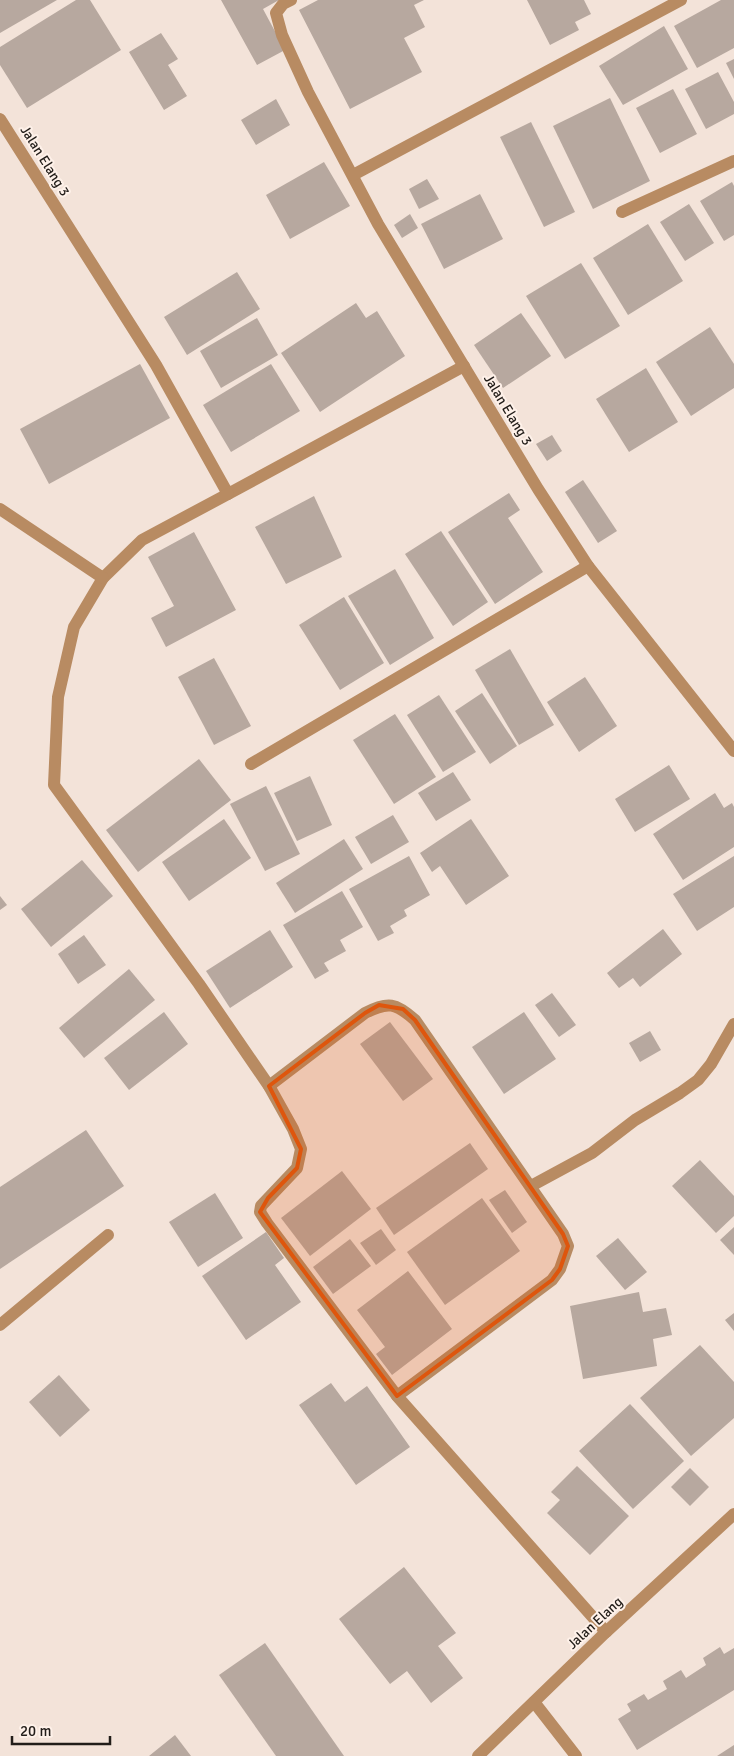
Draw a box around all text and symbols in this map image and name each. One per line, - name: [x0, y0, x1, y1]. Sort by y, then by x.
- street label: Jalan Elang 3: [17, 123, 73, 199]
- street label: Jalan Elang 3: [480, 371, 536, 449]
- street label: Jalan Elang: [564, 1593, 626, 1653]
- scale bar: [12, 1714, 110, 1746]
- text: 20 m: [20, 1722, 51, 1740]

